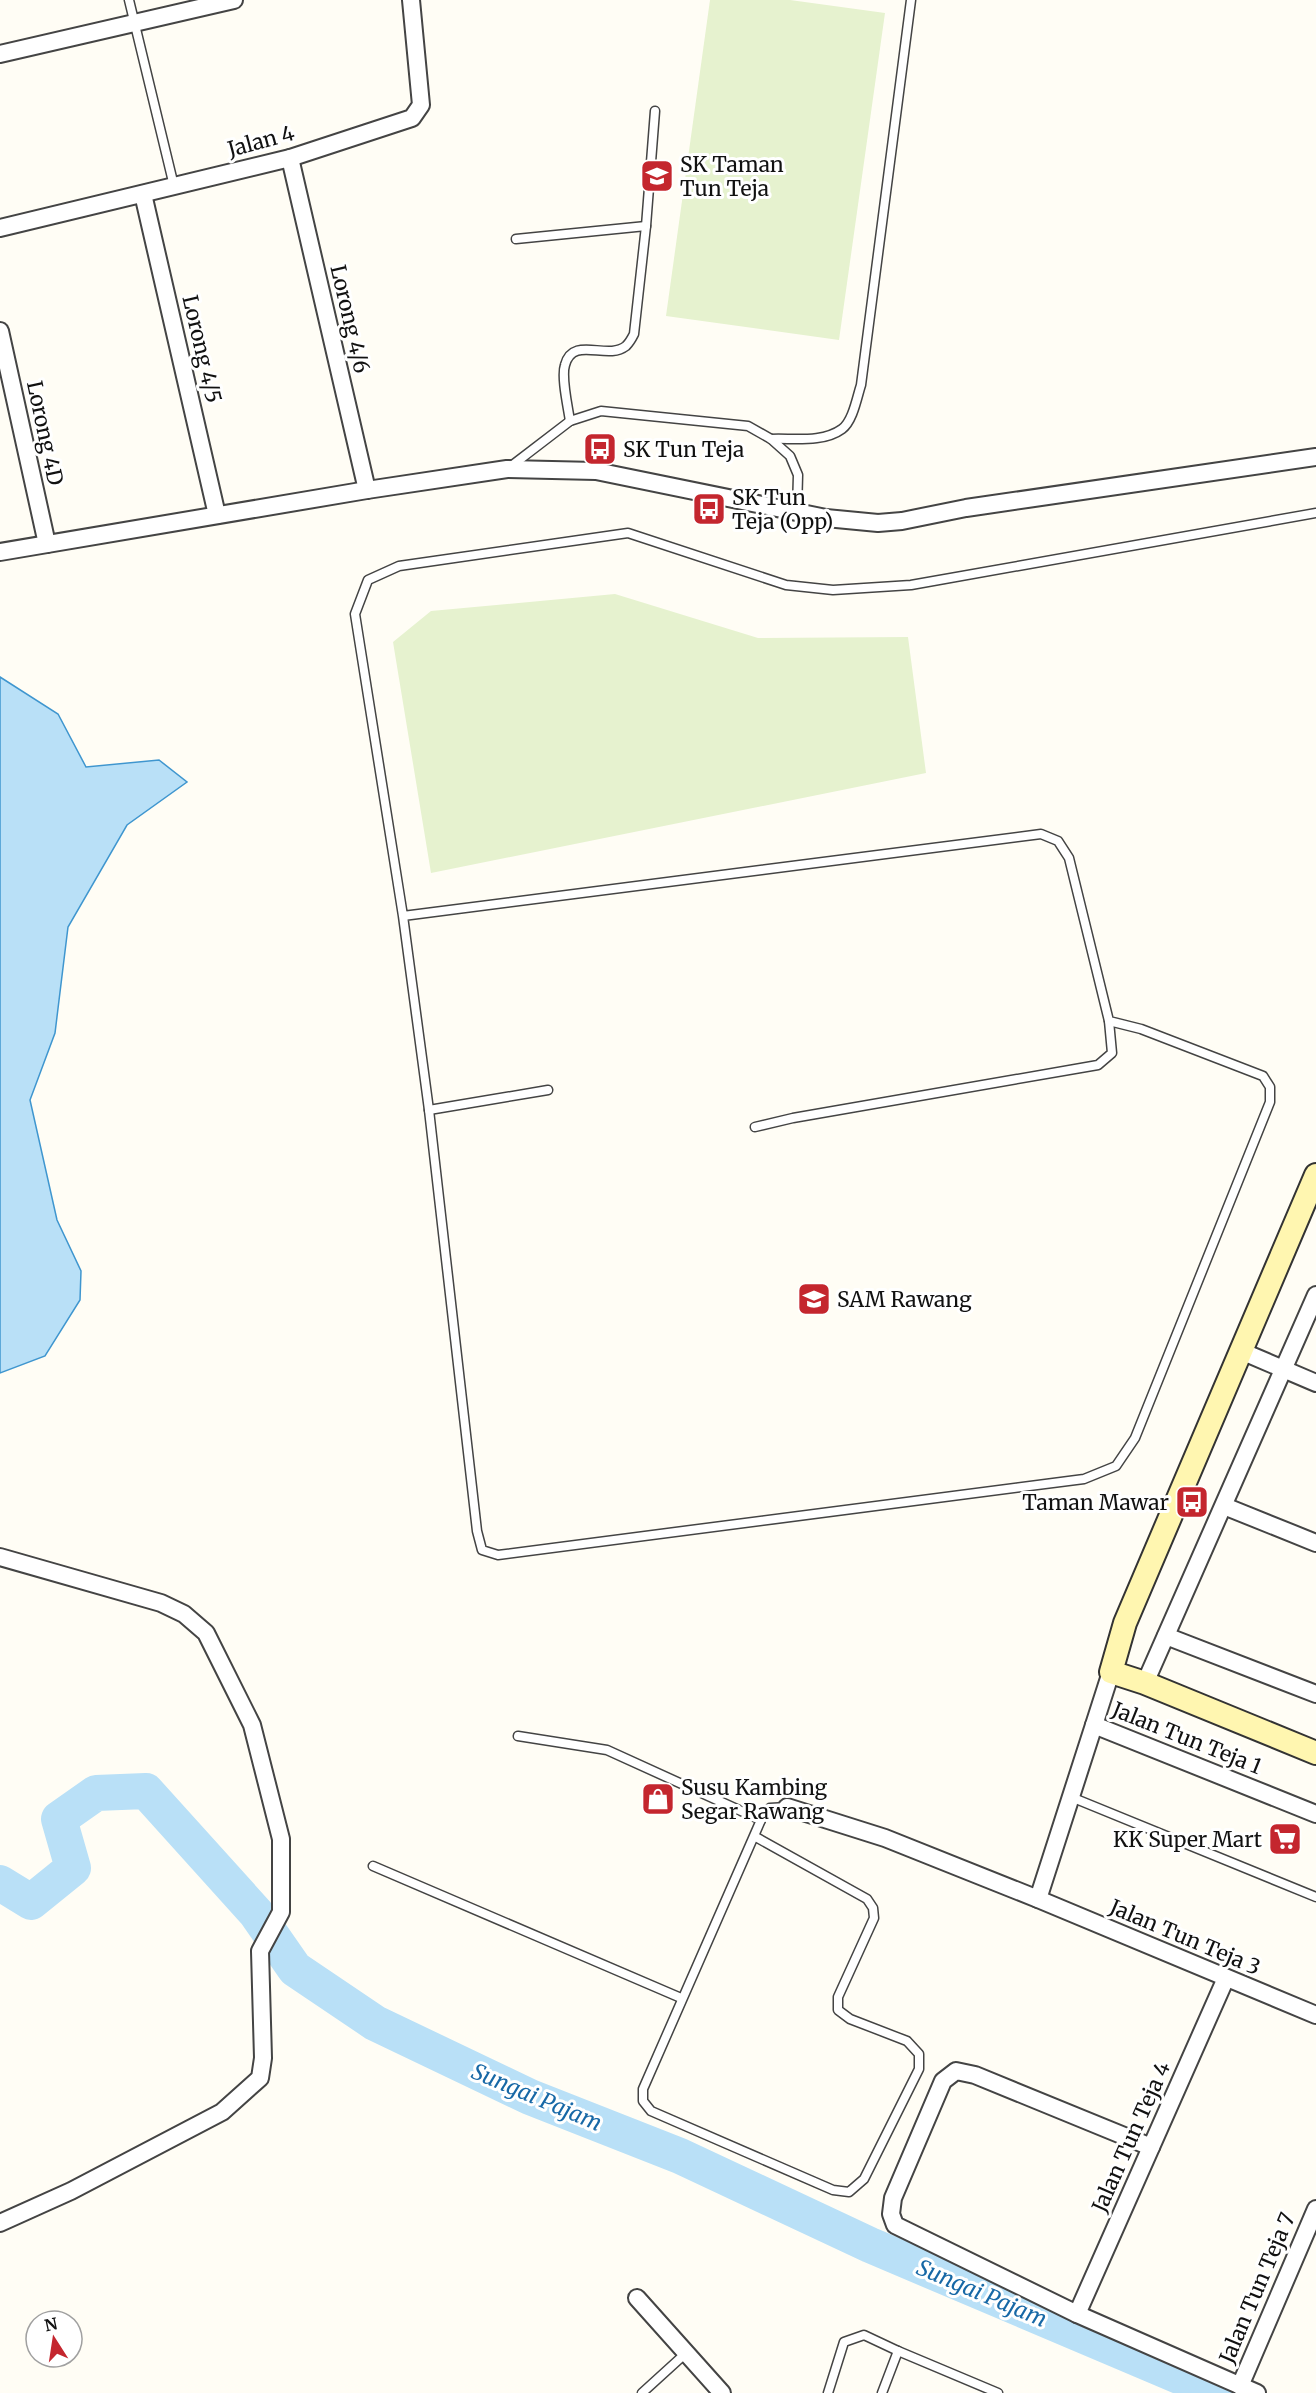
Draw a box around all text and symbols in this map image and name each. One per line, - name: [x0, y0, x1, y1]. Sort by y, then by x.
- street label: Jalan 4: [224, 119, 297, 163]
- place label: SK Taman Tun Teja: [680, 151, 784, 202]
- school or university icon: SK Taman Tun Teja: [639, 158, 675, 194]
- street label: Lorong 4/6: [324, 262, 376, 376]
- street label: Lorong 4/5: [176, 292, 228, 406]
- street label: Lorong 4D: [21, 378, 69, 488]
- bus stop icon: SK Tun Teja: [582, 431, 618, 467]
- place label: SK Tun Teja: [623, 436, 744, 463]
- place label: SK Tun Teja (Opp): [732, 484, 833, 535]
- bus stop icon: SK Tun Teja (Opp): [691, 491, 727, 527]
- school or university icon: SAM Rawang: [796, 1281, 832, 1317]
- place label: SAM Rawang: [837, 1286, 972, 1313]
- bus stop icon: Taman Mawar: [1174, 1484, 1210, 1520]
- place label: Taman Mawar: [1022, 1489, 1169, 1516]
- street label: Jalan Tun Teja 1: [1107, 1695, 1266, 1780]
- place label: Susu Kambing Segar Rawang: [681, 1774, 828, 1825]
- shop icon: Susu Kambing Segar Rawang: [640, 1781, 676, 1817]
- supermarket icon: KK Super Mart: [1267, 1821, 1303, 1857]
- place label: KK Super Mart: [1113, 1826, 1262, 1853]
- street label: Jalan Tun Teja 3: [1105, 1893, 1264, 1981]
- water label: Sungai Pajam: [468, 2057, 606, 2137]
- street label: Jalan Tun Teja 4: [1085, 2057, 1176, 2217]
- street label: Jalan Tun Teja 7: [1213, 2209, 1301, 2368]
- water label: Sungai Pajam: [913, 2253, 1051, 2333]
- north arrow: [24, 2309, 84, 2369]
- text: N: [43, 2313, 59, 2335]

